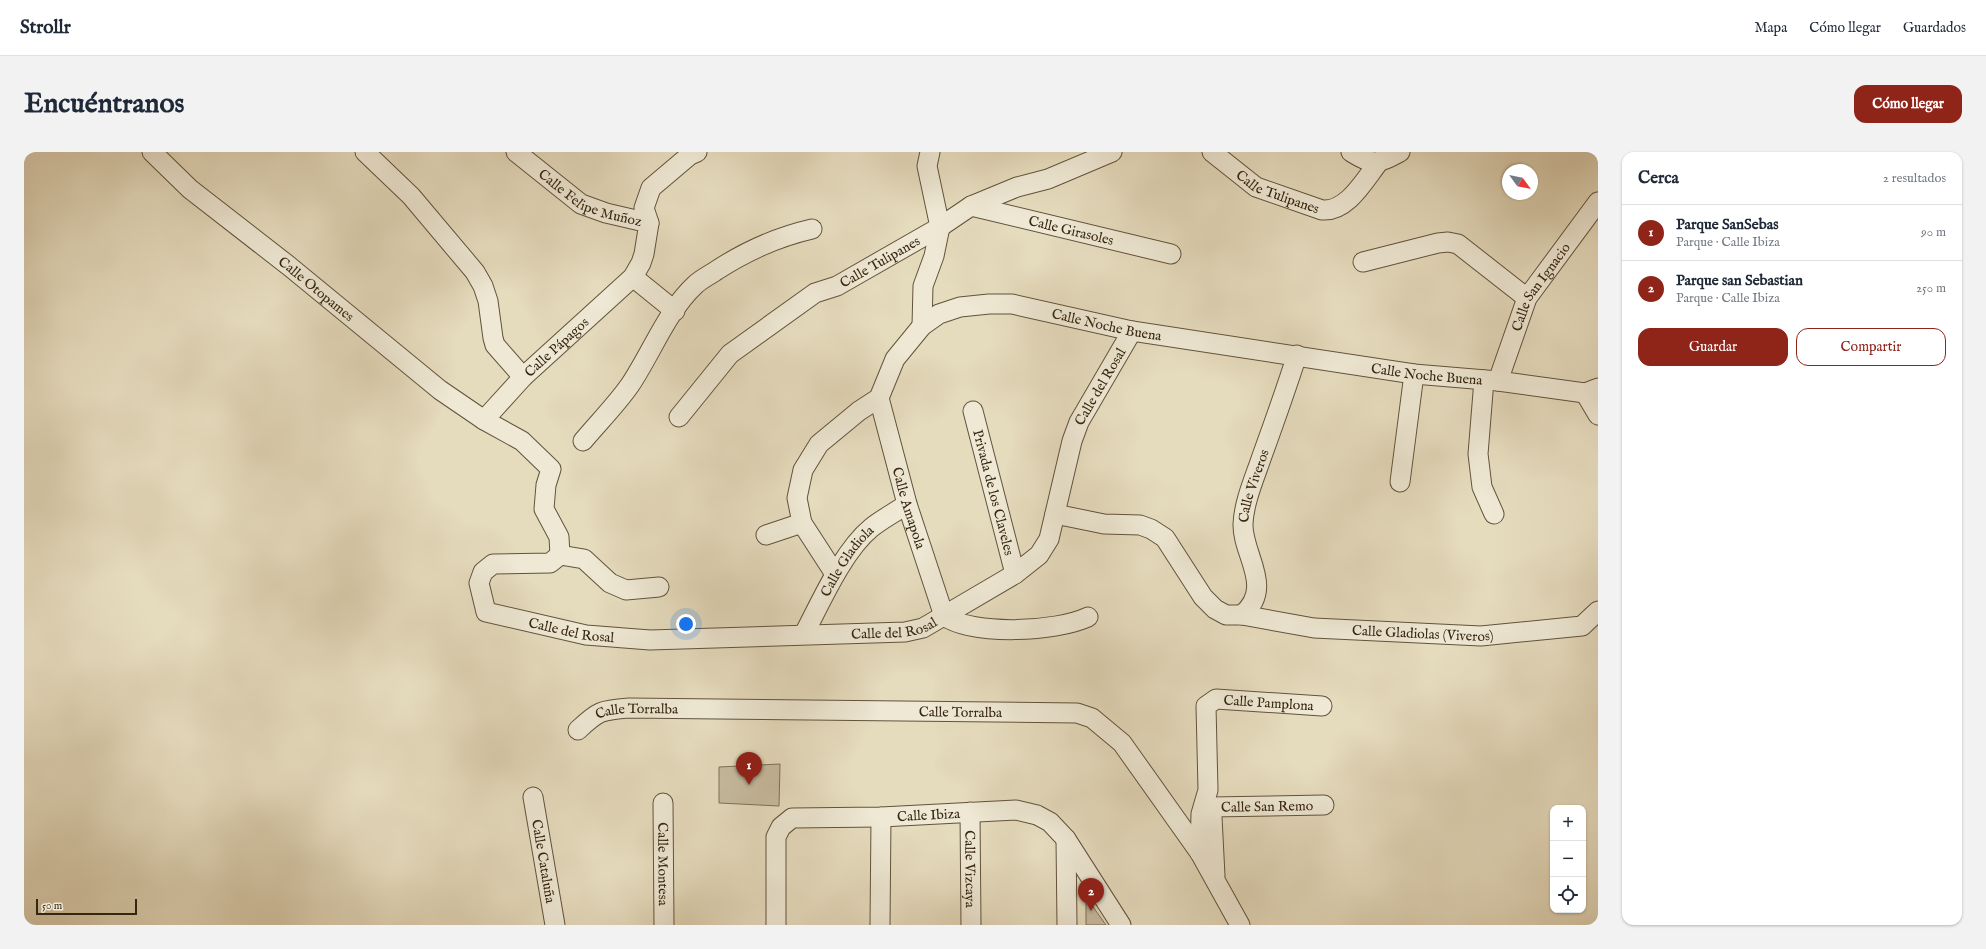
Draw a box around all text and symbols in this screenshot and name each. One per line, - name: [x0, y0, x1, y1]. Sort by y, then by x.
- text: Strollr: [20, 16, 71, 40]
- text: Mapa: [1754, 19, 1787, 37]
- text: Cómo llegar: [1809, 19, 1881, 37]
- text: Guardados: [1903, 19, 1966, 37]
- button: Cómo llegar: [1854, 85, 1962, 123]
- text: Encuéntranos: [24, 87, 184, 122]
- north arrow: [1502, 164, 1538, 200]
- street label: Calle Felipe Muñoz: [534, 165, 644, 231]
- street label: Calle Tulipanes: [1232, 166, 1322, 218]
- text: Cerca: [1638, 168, 1679, 189]
- text: 2 resultados: [1883, 170, 1946, 187]
- street label: Calle Girasoles: [1027, 212, 1115, 250]
- text: Parque SanSebas: [1676, 215, 1778, 234]
- text: 1: [1649, 224, 1653, 241]
- text: 90 m: [1921, 224, 1946, 241]
- street label: Calle Tulipanes: [837, 232, 924, 292]
- text: Parque · Calle Ibiza: [1676, 234, 1780, 251]
- street label: Calle San Ignacio: [1508, 239, 1575, 334]
- street label: Calle Otopames: [274, 253, 358, 326]
- text: Parque san Sebastian: [1676, 271, 1803, 290]
- text: 2: [1648, 280, 1654, 297]
- text: 250 m: [1916, 280, 1946, 297]
- text: Parque · Calle Ibiza: [1676, 290, 1780, 307]
- street label: Calle Noche Buena: [1050, 305, 1164, 346]
- street label: Calle Pápagos: [521, 314, 593, 381]
- button: Guardar: [1638, 328, 1788, 366]
- button: Compartir: [1796, 328, 1946, 366]
- street label: Calle del Rosal: [1071, 345, 1130, 429]
- street label: Calle Noche Buena: [1370, 360, 1484, 390]
- street label: Privada de los Claveles: [968, 428, 1018, 558]
- street label: Calle Viveros: [1235, 447, 1274, 524]
- street label: Calle Amapola: [888, 465, 930, 552]
- street label: Calle Gladiola: [817, 521, 879, 600]
- street label: Calle del Rosal: [527, 614, 615, 647]
- your location: [676, 614, 696, 634]
- street label: Calle del Rosal: [851, 614, 941, 644]
- street label: Calle Gladiolas (Viveros): [1352, 622, 1494, 646]
- street label: Calle Pamplona: [1223, 692, 1315, 715]
- street label: Calle Torralba: [592, 700, 679, 724]
- street label: Calle Torralba: [919, 703, 1003, 722]
- pin: 1: [736, 752, 762, 785]
- street label: Calle San Remo: [1221, 797, 1314, 817]
- street label: Calle Ibiza: [897, 805, 961, 826]
- map controls: [1550, 805, 1586, 913]
- button: +: [1550, 805, 1586, 841]
- street label: Calle Cataluña: [527, 818, 559, 905]
- street label: Calle Montesa: [653, 822, 672, 907]
- street label: Calle Vizcaya: [960, 830, 979, 909]
- button: −: [1550, 841, 1586, 877]
- button: locate: [1550, 877, 1586, 913]
- pin: 2: [1078, 878, 1104, 911]
- scale bar: [36, 897, 137, 916]
- text: 50 m: [42, 899, 62, 913]

